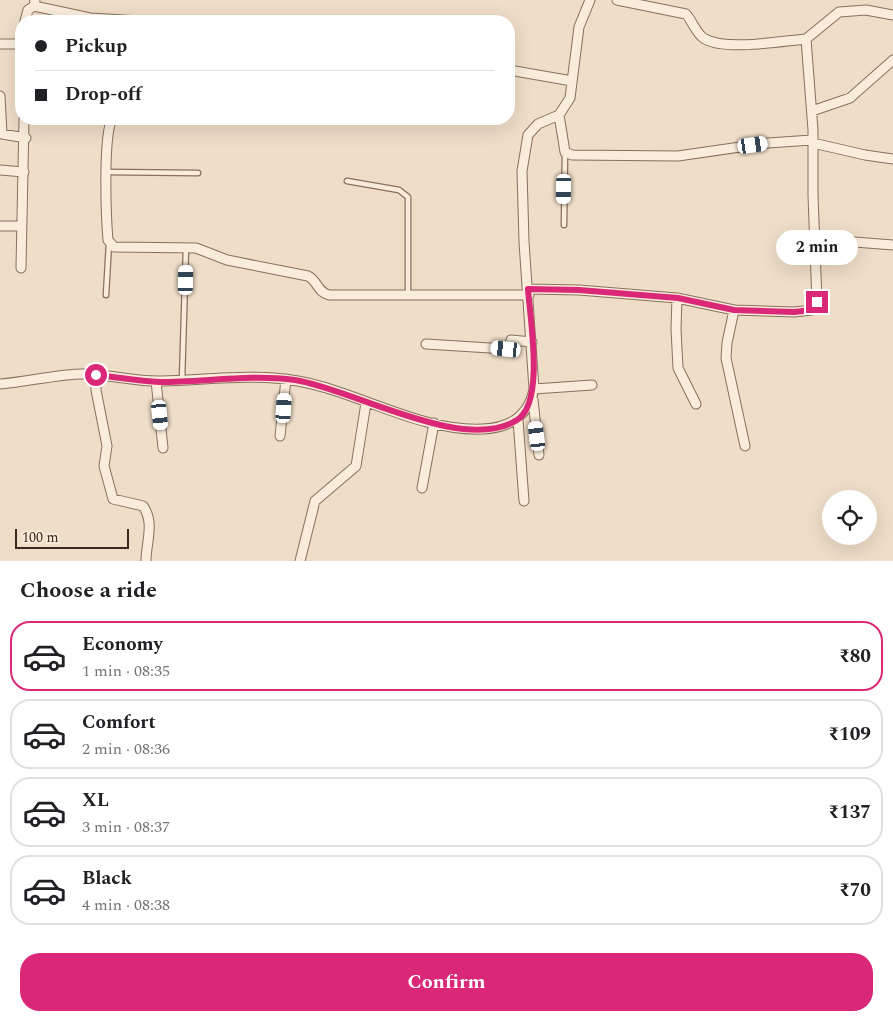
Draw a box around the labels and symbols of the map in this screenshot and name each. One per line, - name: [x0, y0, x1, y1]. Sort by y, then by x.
- car: [737, 135, 768, 155]
- car: [556, 174, 571, 204]
- callout: 2 min: [776, 230, 858, 264]
- car: [178, 265, 193, 295]
- route end: [806, 291, 828, 313]
- car: [490, 340, 521, 358]
- route start: [85, 364, 107, 386]
- car: [275, 393, 292, 423]
- car: [150, 399, 169, 431]
- car: [527, 420, 546, 452]
- scale bar: [15, 526, 129, 549]

